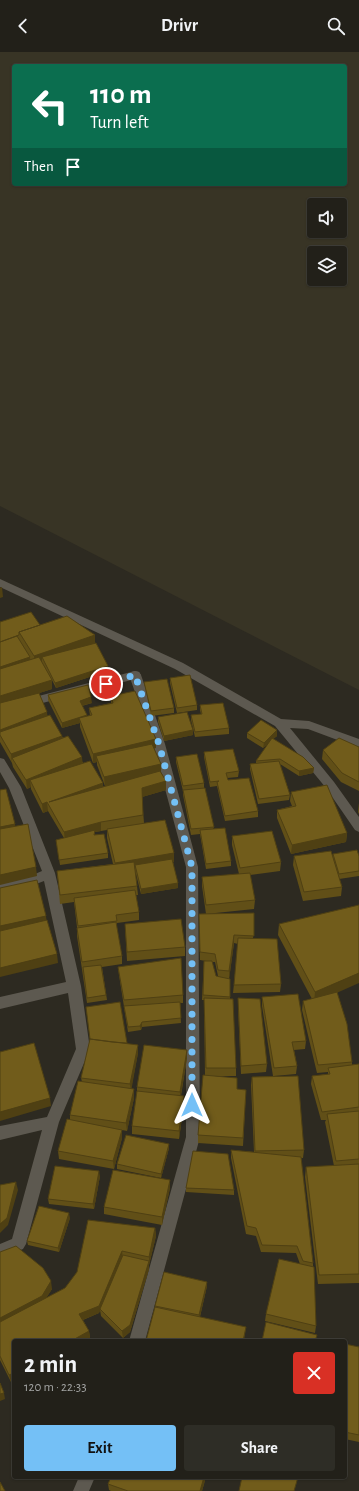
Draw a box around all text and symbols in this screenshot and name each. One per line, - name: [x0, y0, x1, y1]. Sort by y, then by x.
- icon: back: [12, 15, 34, 37]
- icon: search: [325, 15, 347, 37]
- text: Drivr: [161, 17, 198, 35]
- icon: left: [24, 80, 76, 132]
- text: 110 m: [90, 81, 152, 109]
- text: Turn left: [90, 114, 149, 132]
- icon: arrive: [62, 156, 84, 178]
- text: Then: [24, 159, 54, 174]
- map controls: [307, 198, 347, 286]
- button: sound: [307, 198, 347, 238]
- button: layers: [307, 246, 347, 286]
- pin: [89, 667, 123, 701]
- icon: arrive: [95, 673, 117, 695]
- position arrow: [171, 1084, 213, 1126]
- button: close: [293, 1352, 335, 1394]
- text: 2 min: [24, 1353, 77, 1377]
- text: 120 m · 22:33: [24, 1381, 87, 1394]
- button: Exit: [24, 1425, 176, 1471]
- button: Share: [184, 1425, 335, 1471]

